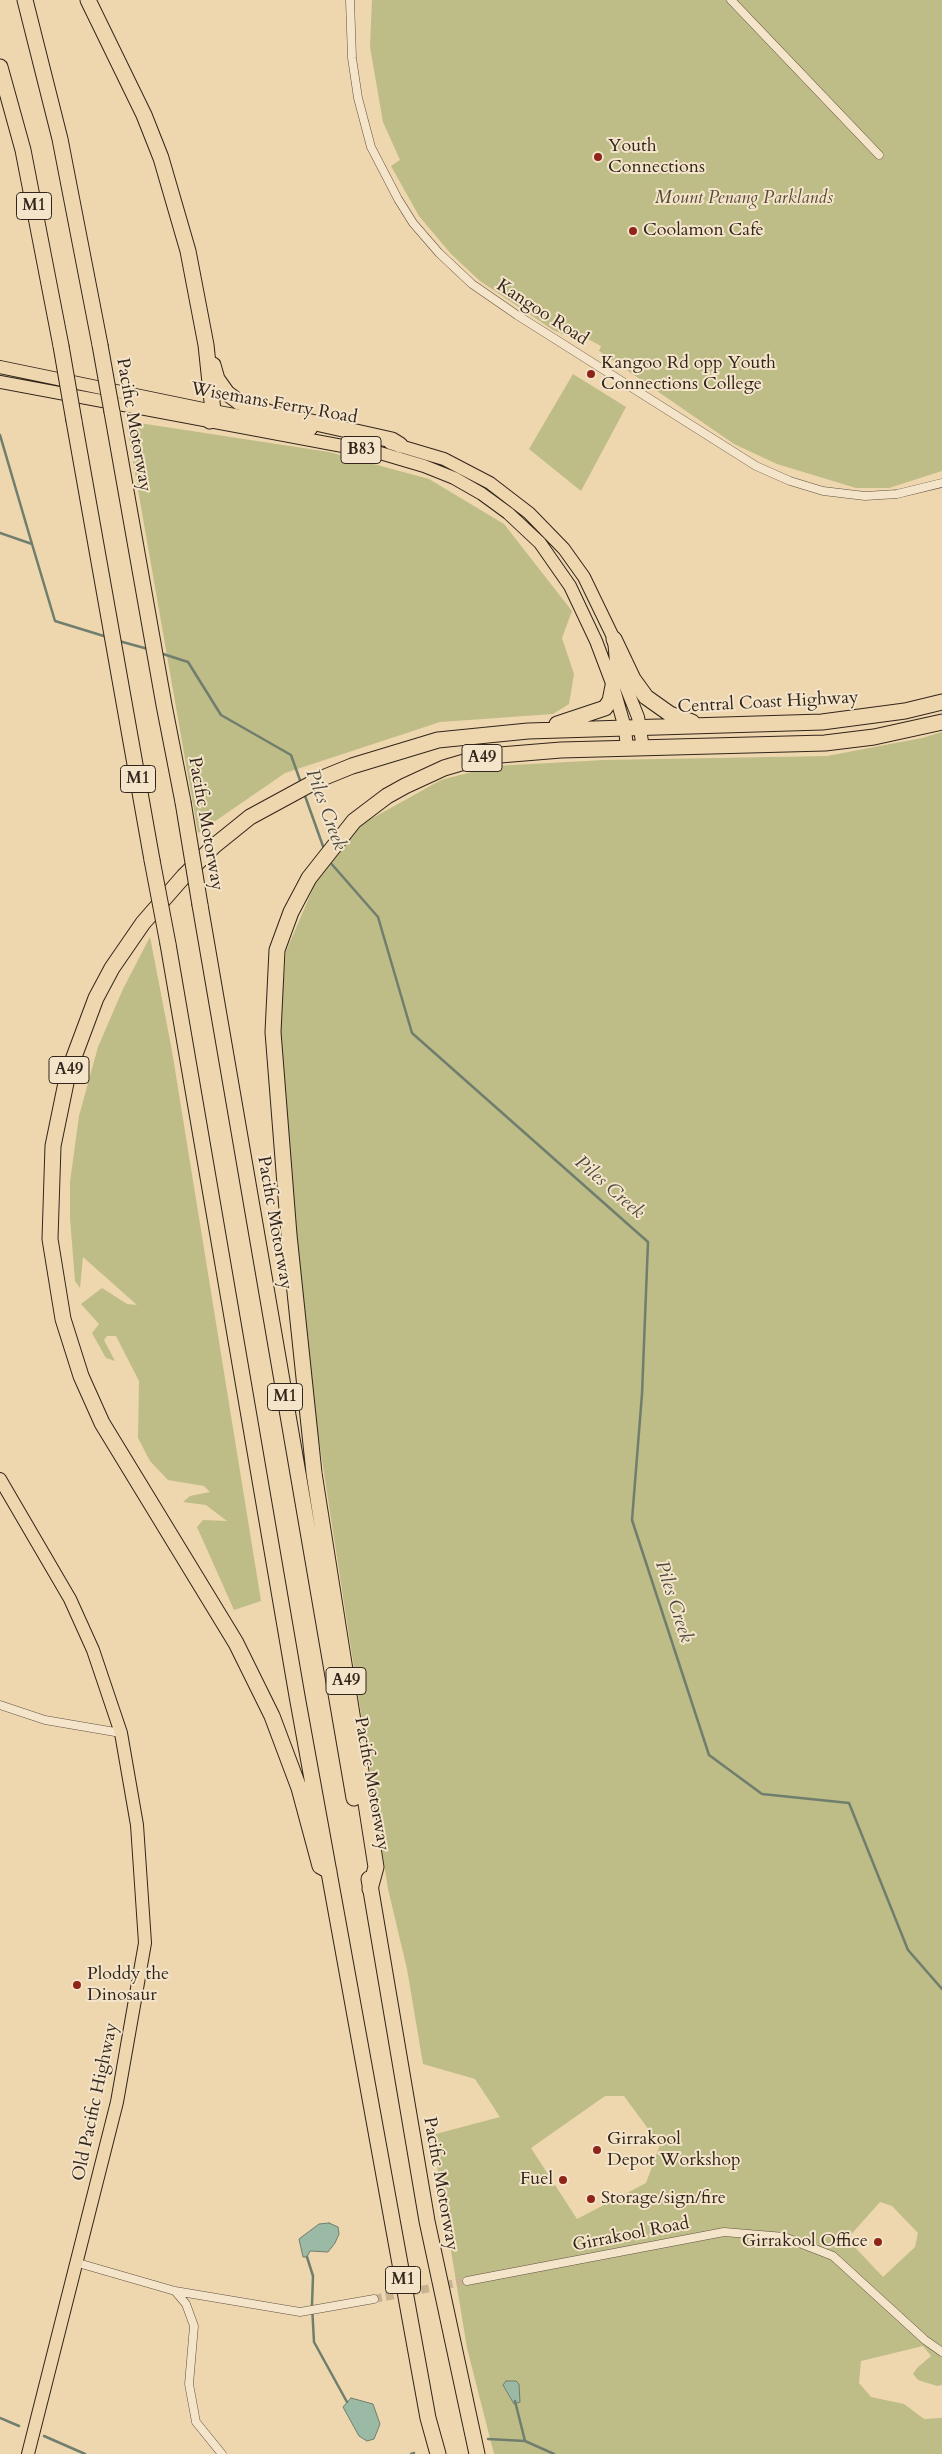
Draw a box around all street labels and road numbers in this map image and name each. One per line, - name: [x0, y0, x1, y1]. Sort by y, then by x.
- road number: M1: [16, 192, 52, 220]
- street label: Kangoo Road: [492, 275, 592, 351]
- street label: Pacific Motorway: [111, 357, 155, 493]
- street label: Wisemans Ferry Road: [189, 379, 359, 429]
- road number: B83: [341, 436, 381, 464]
- street label: Central Coast Highway: [677, 687, 859, 719]
- road number: A49: [462, 744, 502, 771]
- street label: Pacific Motorway: [183, 756, 227, 892]
- road number: M1: [120, 766, 156, 792]
- road number: A49: [49, 1056, 89, 1084]
- street label: Pacific Motorway: [252, 1155, 296, 1291]
- road number: M1: [268, 1384, 302, 1410]
- road number: A49: [326, 1668, 366, 1694]
- street label: Pacific Motorway: [349, 1716, 393, 1852]
- street label: Old Pacific Highway: [69, 2021, 123, 2183]
- street label: Pacific Motorway: [418, 2116, 462, 2252]
- street label: Girrakool Road: [571, 2213, 691, 2257]
- road number: M1: [386, 2266, 420, 2294]

